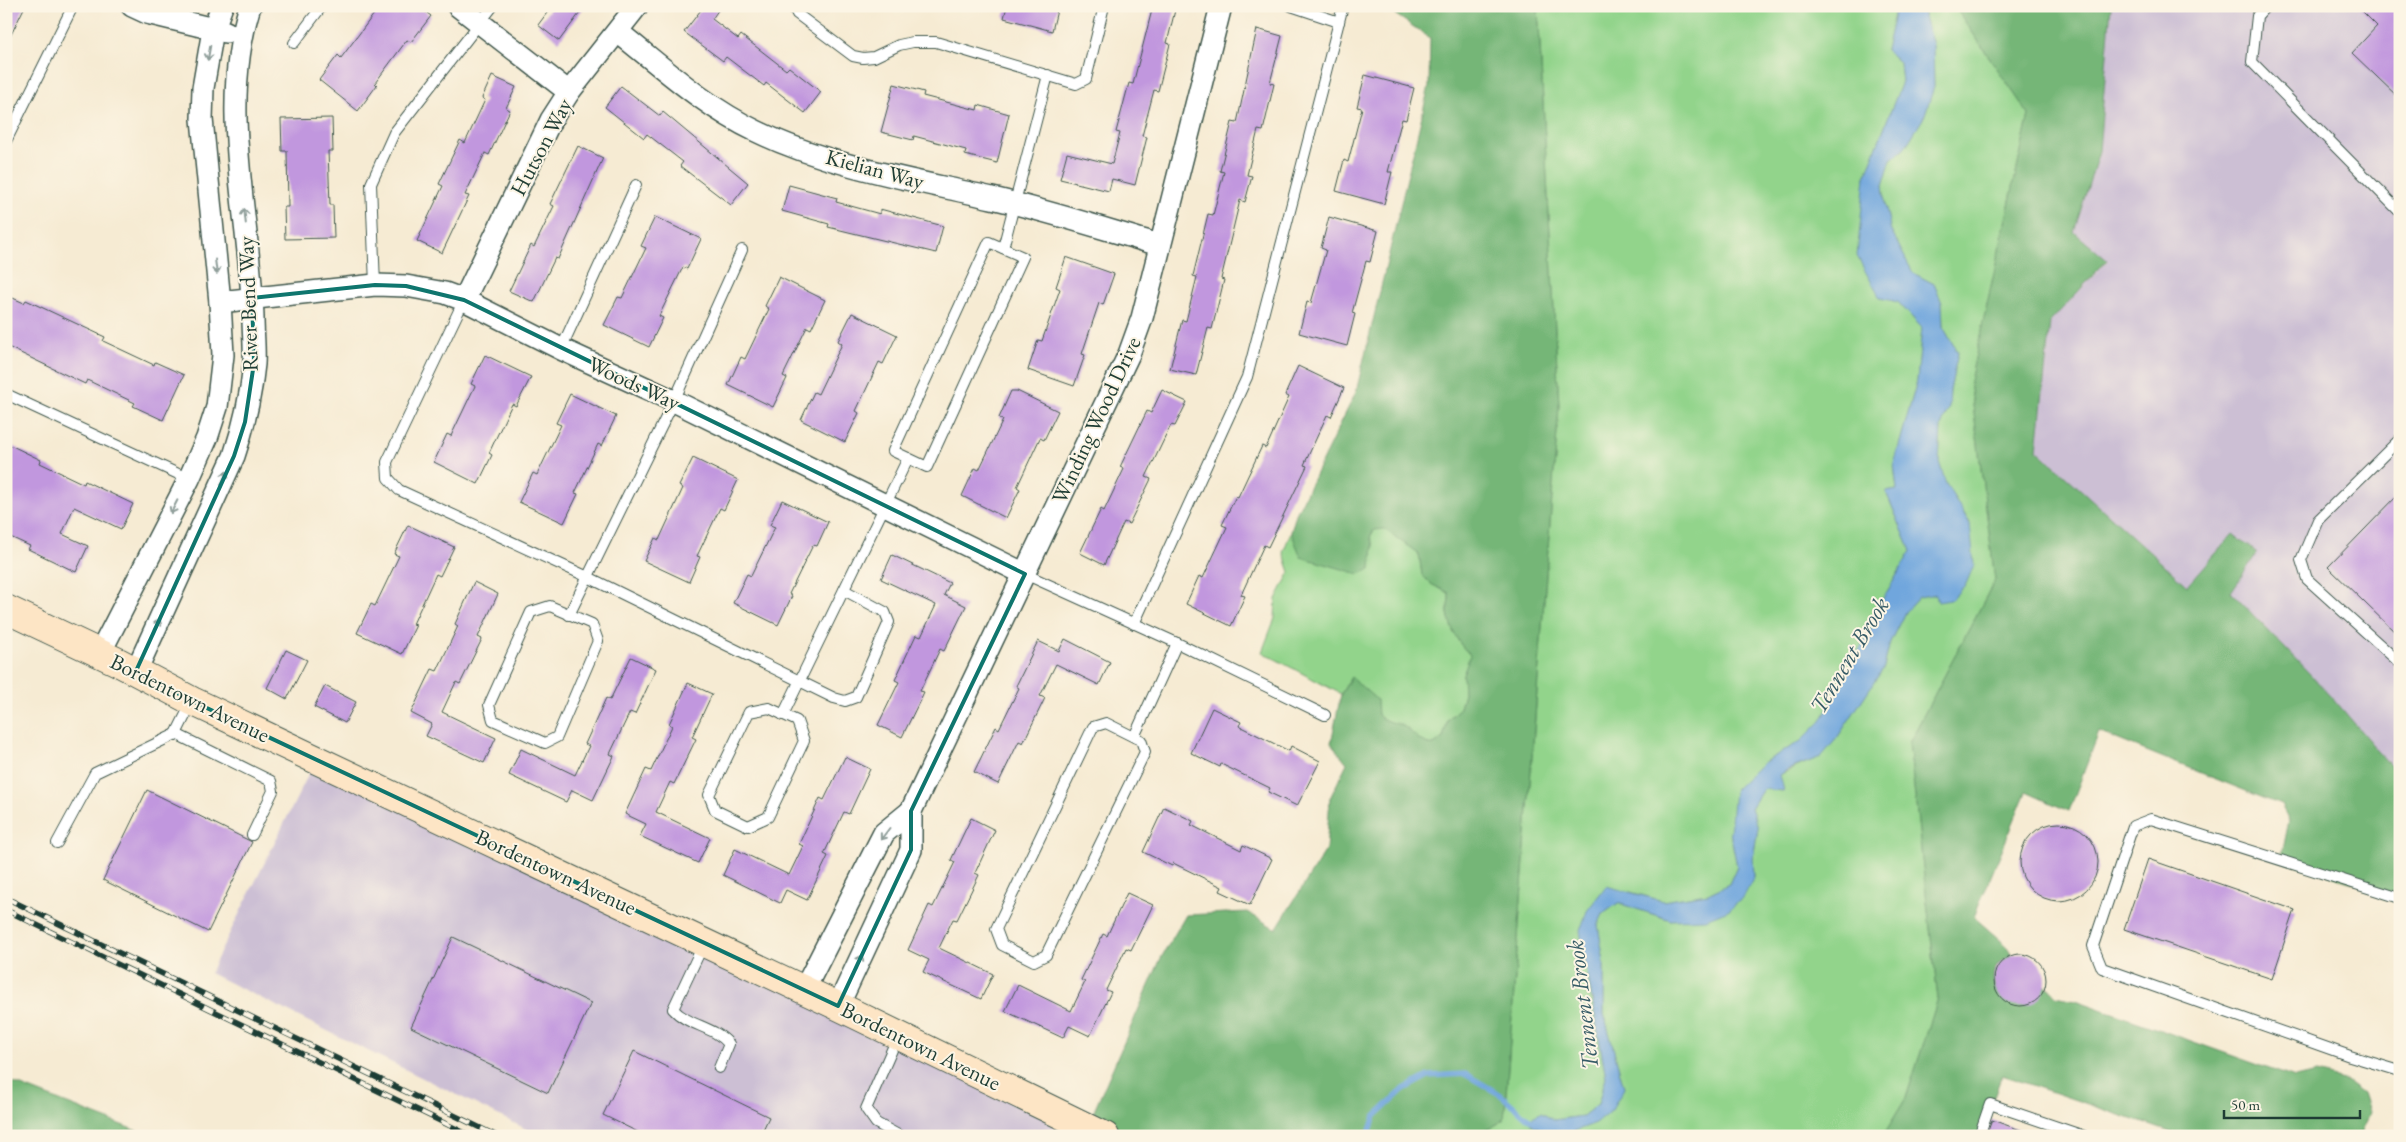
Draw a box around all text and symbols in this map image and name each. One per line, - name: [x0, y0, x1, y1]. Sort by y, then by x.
- one-way arrow: [204, 45, 214, 61]
- street label: Hutson Way: [503, 93, 579, 201]
- street label: Kielian Way: [823, 142, 928, 196]
- one-way arrow: [240, 208, 250, 224]
- street label: River Bend Way: [231, 236, 265, 372]
- one-way arrow: [211, 259, 221, 275]
- street label: Winding Wood Drive: [1045, 331, 1148, 508]
- street label: Woods Way: [583, 349, 685, 417]
- one-way arrow: [220, 471, 229, 486]
- one-way arrow: [169, 500, 179, 515]
- water label: Tennent Brook: [1802, 591, 1896, 719]
- one-way arrow: [152, 619, 162, 634]
- street label: Bordentown Avenue: [105, 647, 275, 749]
- street label: Bordentown Avenue: [471, 822, 641, 922]
- one-way arrow: [880, 828, 891, 841]
- water label: Tennent Brook: [1559, 938, 1605, 1072]
- one-way arrow: [855, 955, 864, 970]
- street label: Bordentown Avenue: [836, 995, 1006, 1097]
- scale bar: [2224, 1087, 2360, 1119]
- text: 50 m: [2231, 1095, 2260, 1114]

